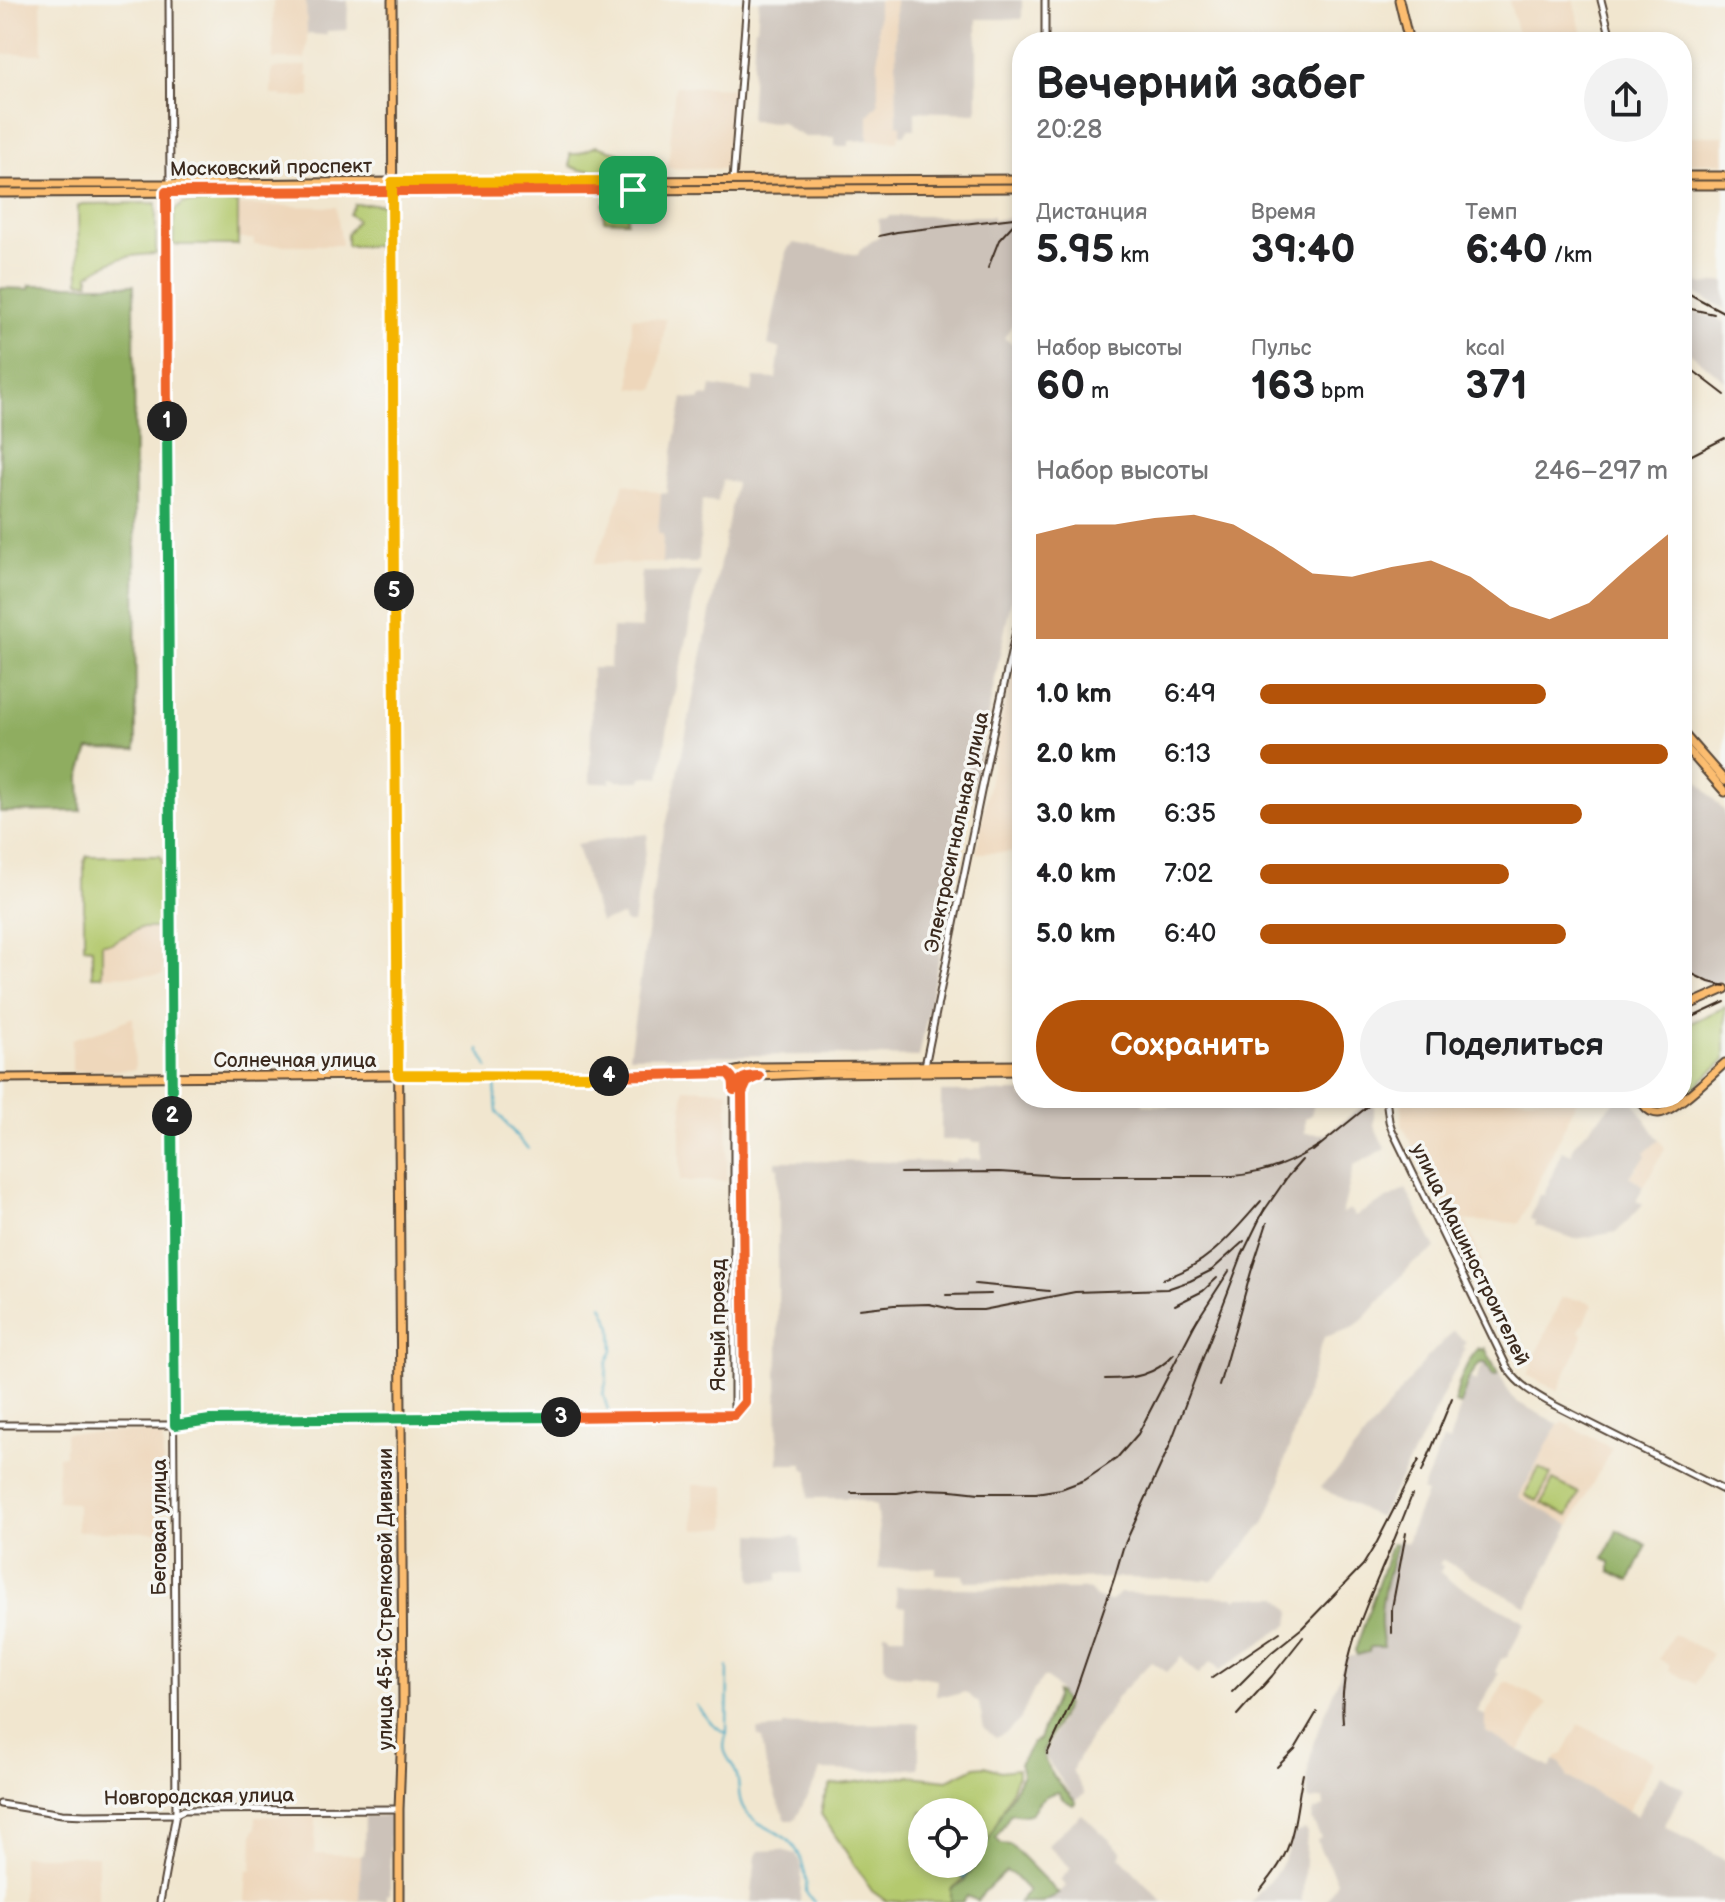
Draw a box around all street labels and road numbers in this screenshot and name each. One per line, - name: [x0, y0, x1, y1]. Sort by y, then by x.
- street label: Московский проспект: [170, 154, 373, 182]
- street label: Электросигнальная улица: [920, 709, 994, 955]
- street label: Солнечная улица: [214, 1049, 377, 1073]
- street label: улица Машиностроителей: [1406, 1140, 1534, 1369]
- street label: Ясный проезд: [707, 1259, 731, 1391]
- street label: улица 45-й Стрелковой Дивизии: [374, 1448, 398, 1750]
- street label: Беговая улица: [148, 1458, 172, 1595]
- street label: Новгородская улица: [104, 1783, 295, 1811]

